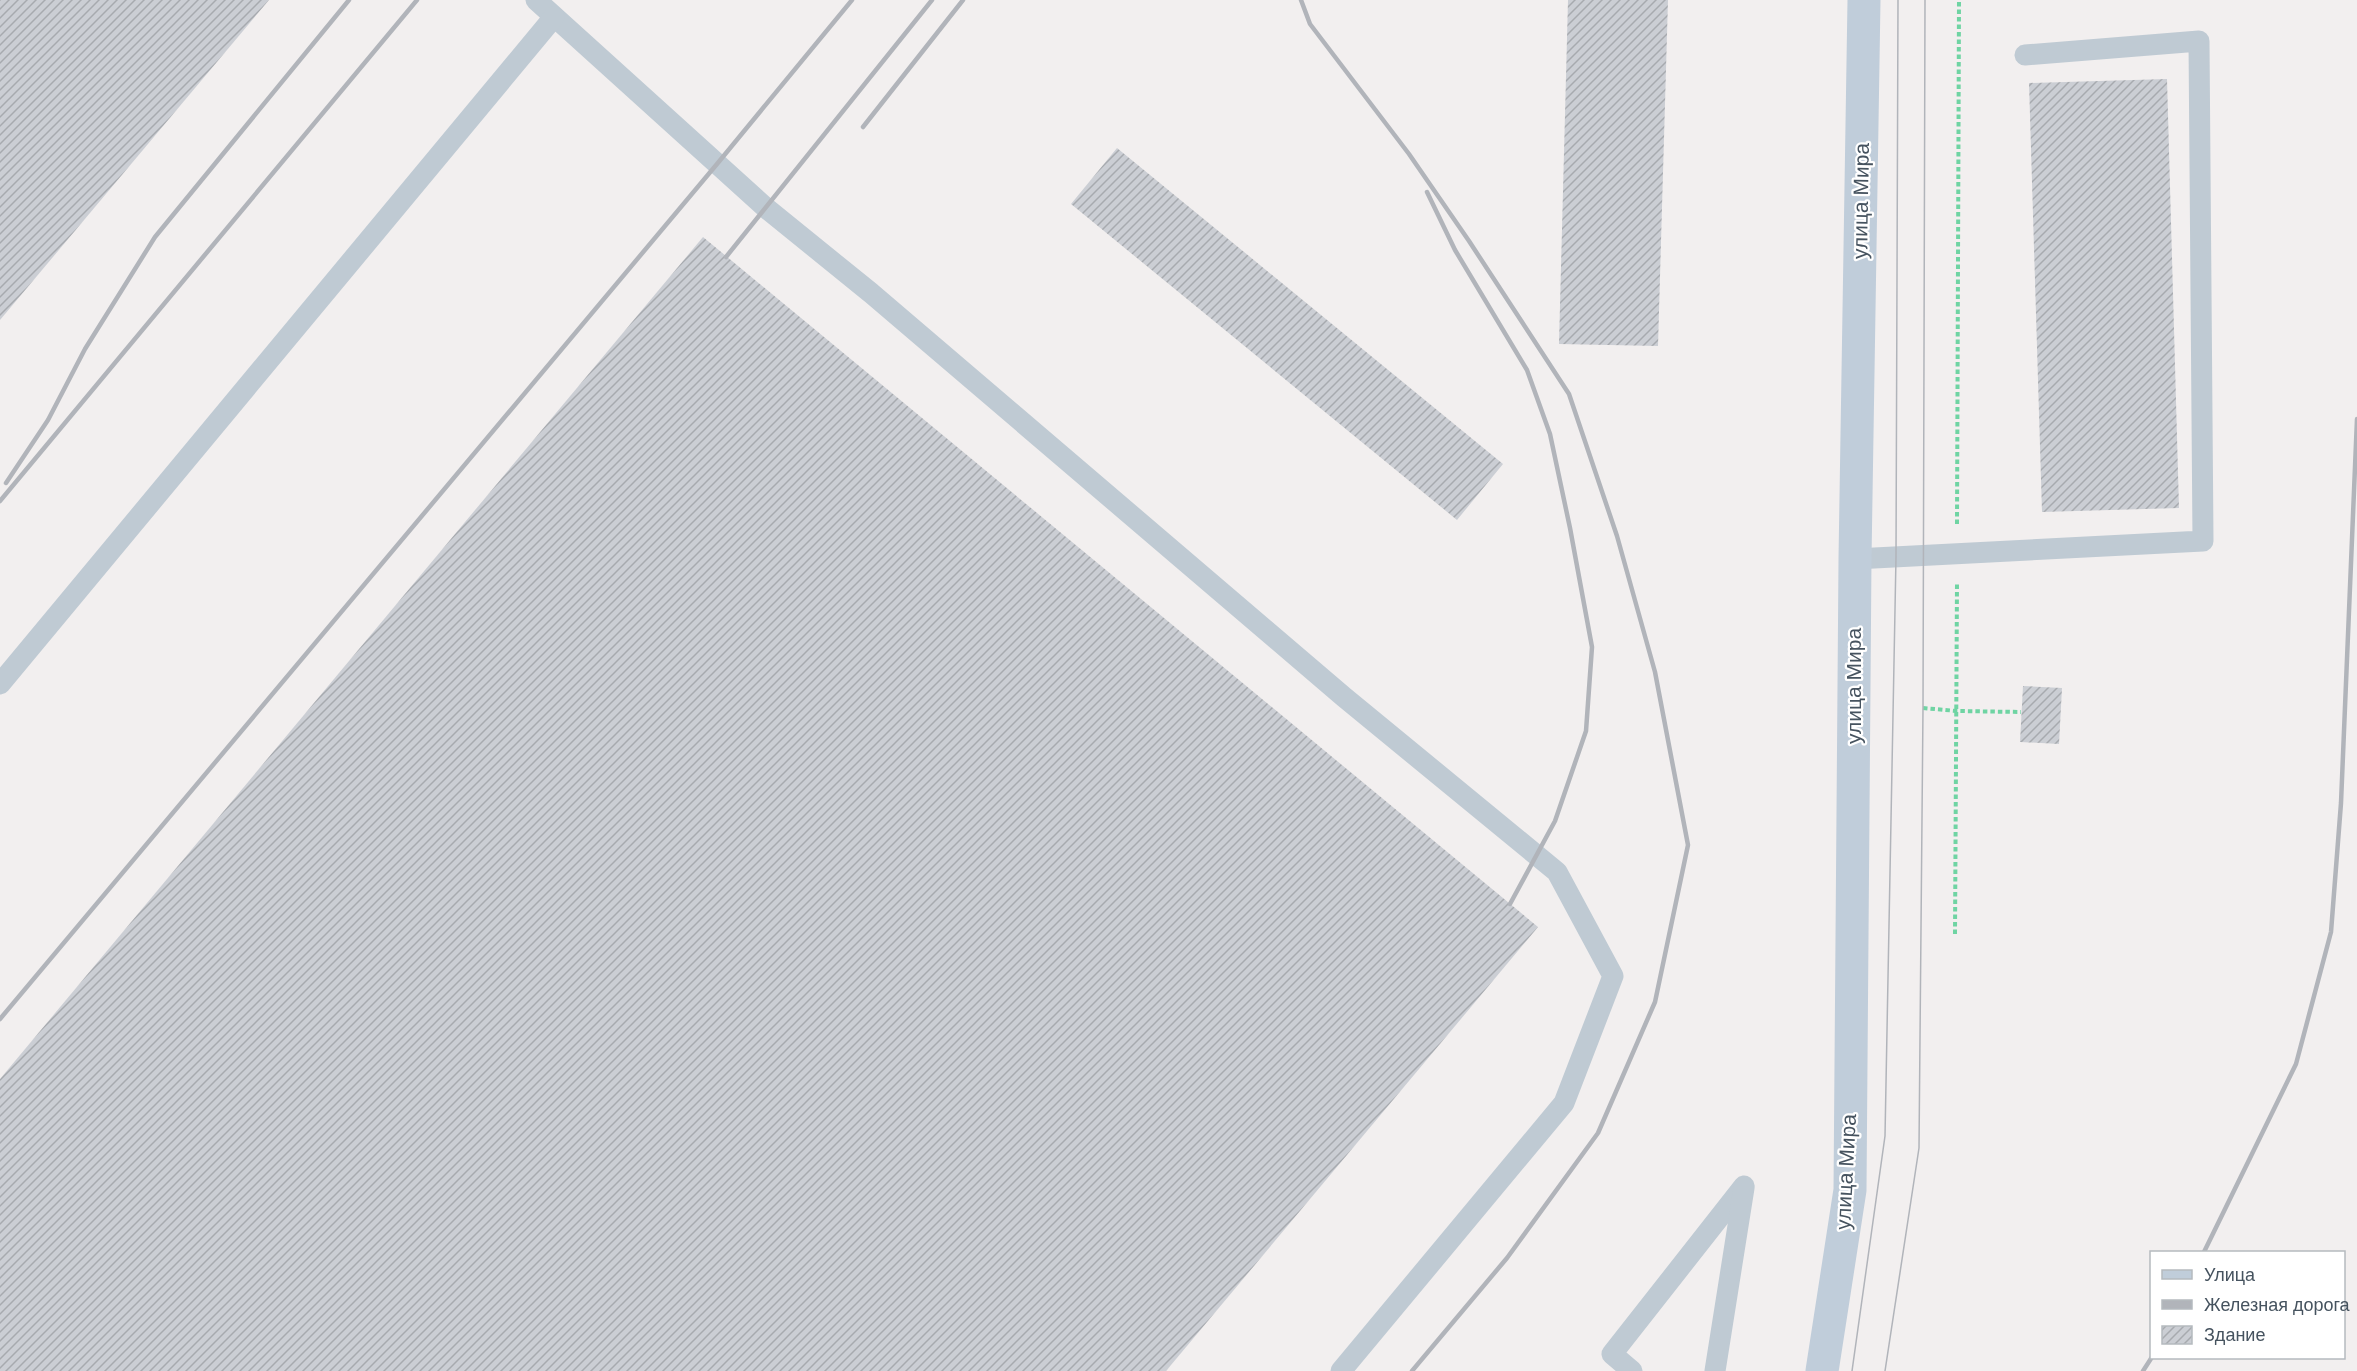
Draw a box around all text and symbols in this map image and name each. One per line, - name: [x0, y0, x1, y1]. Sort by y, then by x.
- street label: улица Мира: [1848, 142, 1873, 259]
- street label: улица Мира: [1842, 628, 1865, 744]
- street label: улица Мира: [1831, 1113, 1860, 1231]
- legend: [2150, 1251, 2345, 1359]
- text: Улица: [2204, 1265, 2256, 1285]
- text: Железная дорога: [2204, 1295, 2351, 1315]
- text: Здание: [2204, 1325, 2265, 1345]

